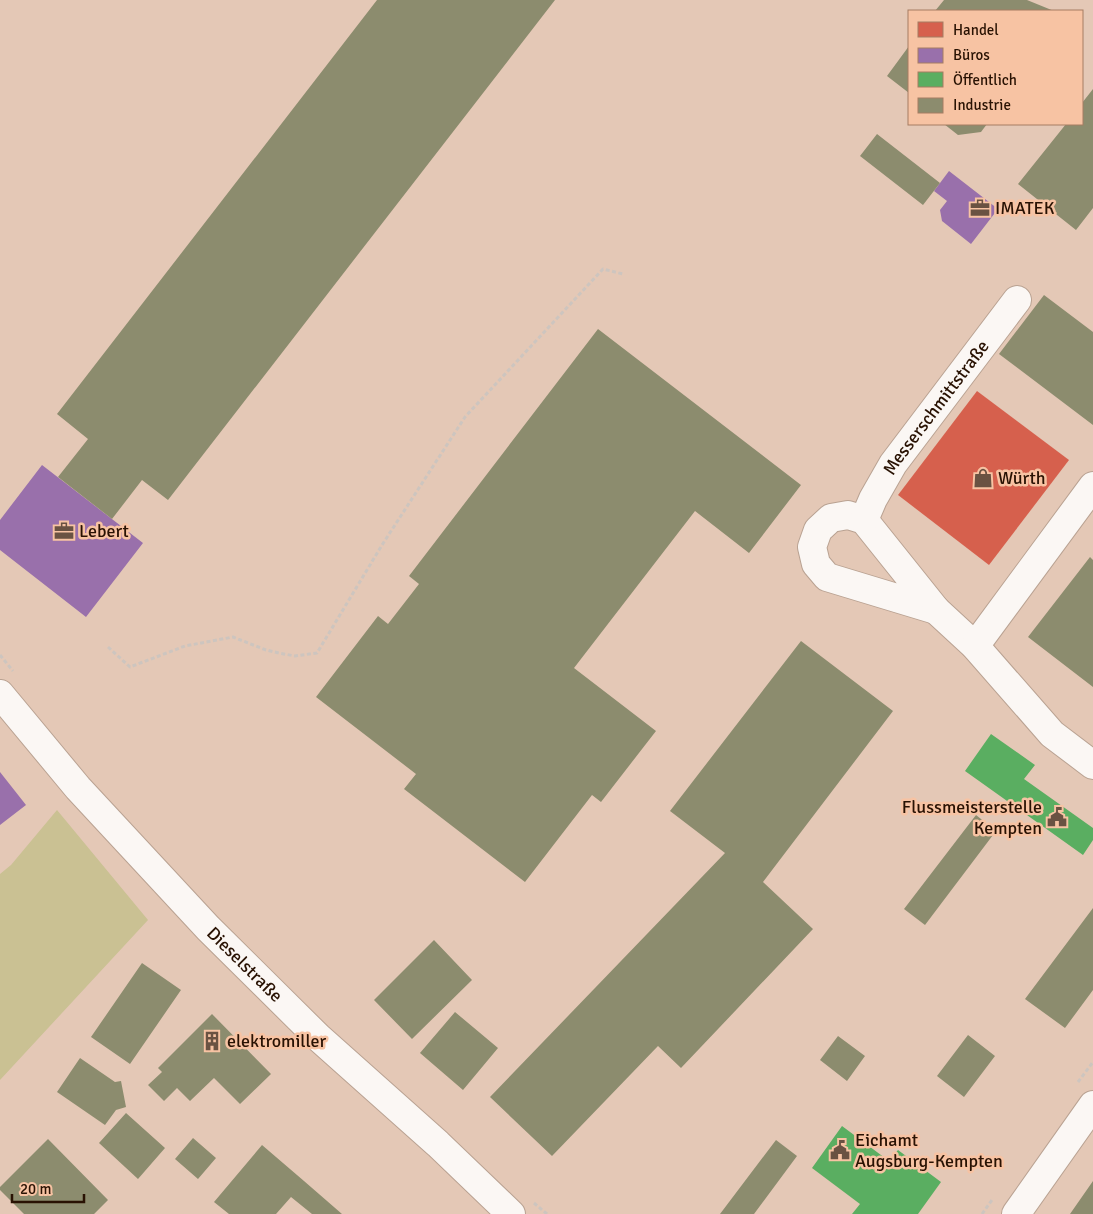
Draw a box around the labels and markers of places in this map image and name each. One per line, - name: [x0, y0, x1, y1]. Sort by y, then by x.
- office icon: IMATEK: [969, 197, 991, 219]
- place label: IMATEK: [995, 197, 1055, 219]
- shop icon: Würth: [972, 467, 994, 489]
- place label: Würth: [998, 467, 1046, 489]
- office icon: Lebert: [53, 520, 75, 542]
- place label: Lebert: [79, 520, 129, 542]
- place label: Flussmeisterstelle Kempten: [902, 796, 1042, 839]
- public building icon: Flussmeisterstelle Kempten: [1046, 806, 1068, 828]
- building icon: elektromiller: [201, 1030, 223, 1052]
- place label: elektromiller: [227, 1030, 327, 1052]
- place label: Eichamt Augsburg-Kempten: [855, 1129, 1003, 1172]
- public building icon: Eichamt Augsburg-Kempten: [829, 1139, 851, 1161]

